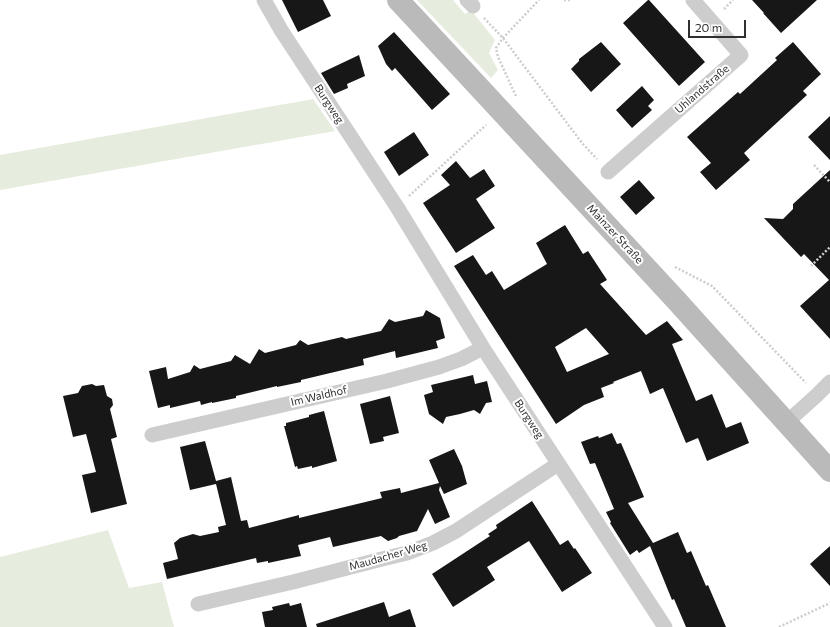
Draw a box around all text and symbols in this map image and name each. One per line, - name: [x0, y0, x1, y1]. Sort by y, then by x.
- scale bar: [690, 12, 748, 38]
- text: 20 m: [695, 20, 722, 34]
- street label: Uhlandstraße: [672, 62, 732, 116]
- street label: Burgweg: [311, 82, 347, 126]
- street label: Mainzer Straße: [584, 202, 646, 266]
- street label: Im Waldhof: [290, 383, 348, 409]
- street label: Burgweg: [511, 397, 547, 441]
- street label: Maudacher Weg: [347, 539, 429, 573]

